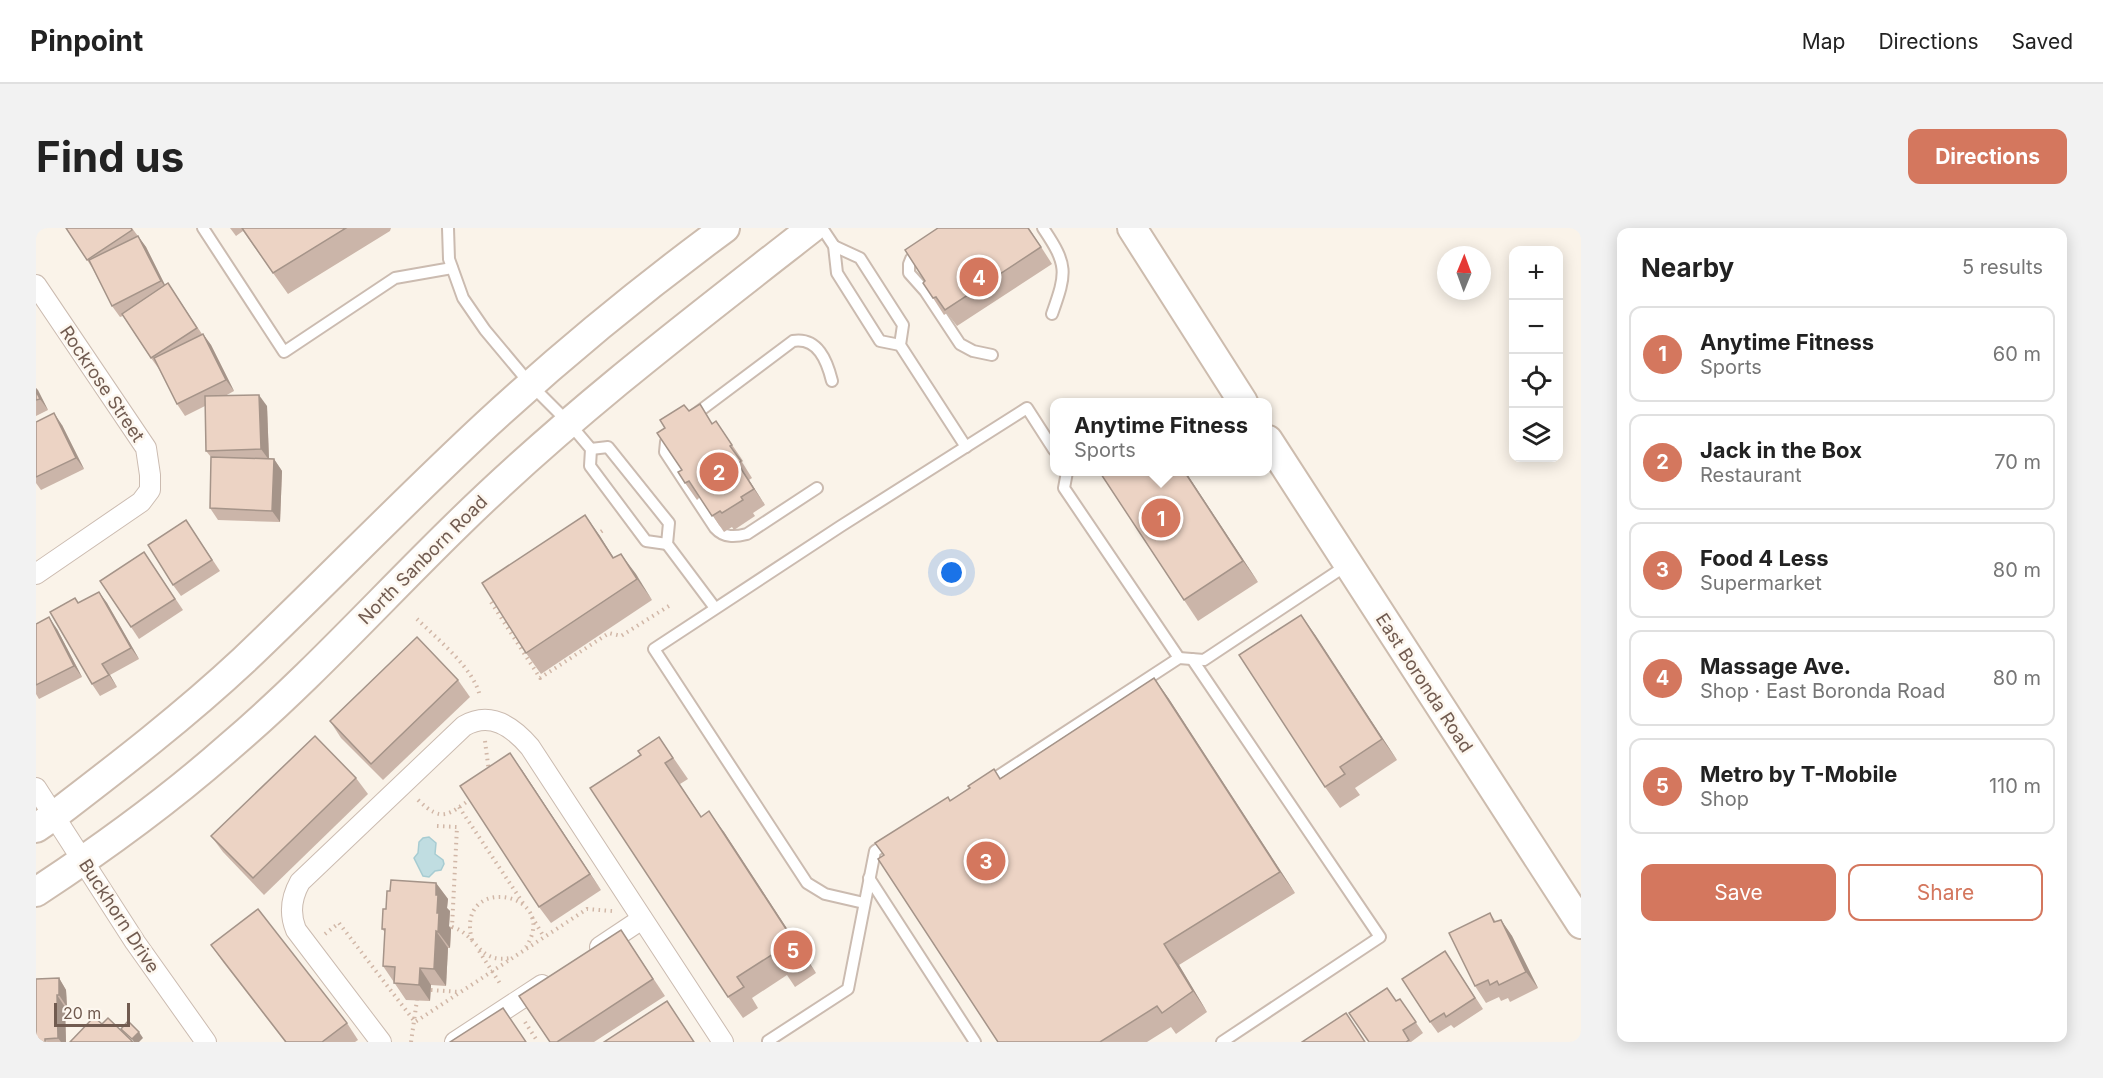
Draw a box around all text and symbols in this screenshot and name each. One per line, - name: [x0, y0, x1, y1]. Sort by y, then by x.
- text: Pinpoint: [30, 24, 143, 58]
- text: Map: [1802, 29, 1845, 54]
- text: Directions: [1878, 29, 1979, 54]
- text: Saved: [2012, 29, 2073, 54]
- button: Directions: [1908, 129, 2067, 184]
- text: Find us: [36, 131, 184, 182]
- north arrow: [1437, 246, 1491, 300]
- map controls: [1509, 246, 1563, 462]
- button: +: [1509, 246, 1563, 300]
- text: Nearby: [1641, 252, 1734, 283]
- pin: 4: [960, 254, 998, 300]
- text: 5 results: [1962, 255, 2043, 279]
- button: −: [1509, 300, 1563, 354]
- street label: Rockrose Street: [56, 322, 149, 446]
- text: Anytime Fitness: [1700, 329, 1874, 355]
- text: 1: [1658, 342, 1667, 366]
- text: 60 m: [1993, 342, 2041, 366]
- button: locate: [1509, 354, 1563, 408]
- text: Sports: [1700, 355, 1762, 379]
- popup: [1050, 398, 1272, 476]
- button: layers: [1509, 408, 1563, 462]
- text: Anytime Fitness: [1074, 412, 1248, 438]
- text: Jack in the Box: [1700, 437, 1862, 463]
- text: Sports: [1074, 438, 1136, 462]
- pin: 2: [700, 450, 738, 494]
- text: 2: [1656, 450, 1669, 474]
- text: 70 m: [1994, 450, 2041, 474]
- text: Restaurant: [1700, 463, 1802, 487]
- street label: North Sanborn Road: [354, 491, 491, 628]
- pin: 1: [1142, 496, 1180, 540]
- text: Food 4 Less: [1700, 545, 1829, 571]
- your location: [937, 558, 966, 587]
- text: 3: [1656, 558, 1669, 582]
- text: 80 m: [1993, 558, 2041, 582]
- text: Supermarket: [1700, 571, 1822, 595]
- street label: East Boronda Road: [1372, 609, 1477, 756]
- text: Massage Ave.: [1700, 653, 1851, 679]
- text: 4: [1656, 666, 1669, 690]
- text: 80 m: [1993, 666, 2041, 690]
- text: Shop · East Boronda Road: [1700, 679, 1945, 703]
- text: Metro by T-Mobile: [1700, 761, 1897, 787]
- text: 5: [1656, 774, 1669, 798]
- text: 110 m: [1989, 774, 2041, 798]
- text: Shop: [1700, 787, 1749, 811]
- pin: 3: [966, 838, 1006, 884]
- street label: Buckhorn Drive: [75, 855, 164, 977]
- button: Save: [1641, 864, 1836, 921]
- button: Share: [1848, 864, 2043, 921]
- pin: 5: [774, 928, 813, 972]
- scale bar: [54, 1000, 130, 1028]
- text: 20 m: [63, 1003, 101, 1023]

